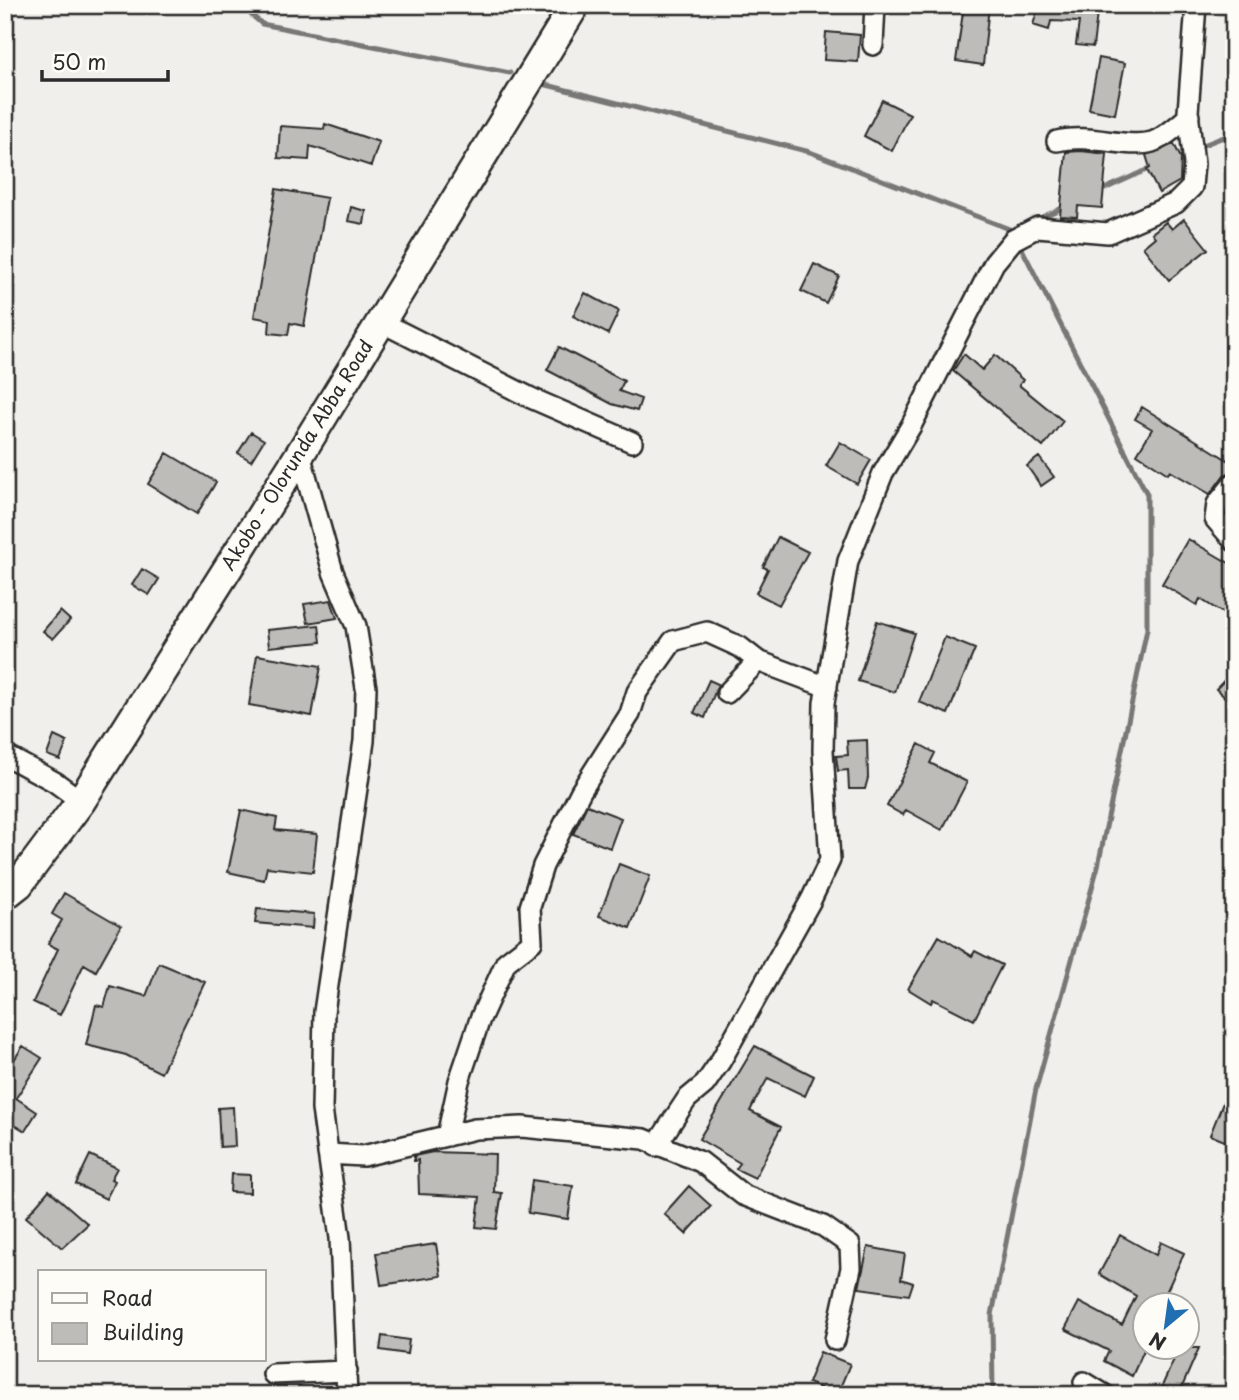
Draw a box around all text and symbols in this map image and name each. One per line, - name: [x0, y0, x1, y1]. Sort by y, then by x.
- scale bar: [42, 38, 168, 82]
- text: 50 m: [52, 45, 106, 77]
- street label: Akobo - Olorunda Abba Road: [213, 334, 379, 575]
- legend: [38, 1270, 266, 1362]
- text: Road: [102, 1281, 153, 1313]
- north arrow: [1130, 1292, 1200, 1362]
- text: Building: [102, 1315, 184, 1347]
- text: N: [1144, 1326, 1171, 1358]

